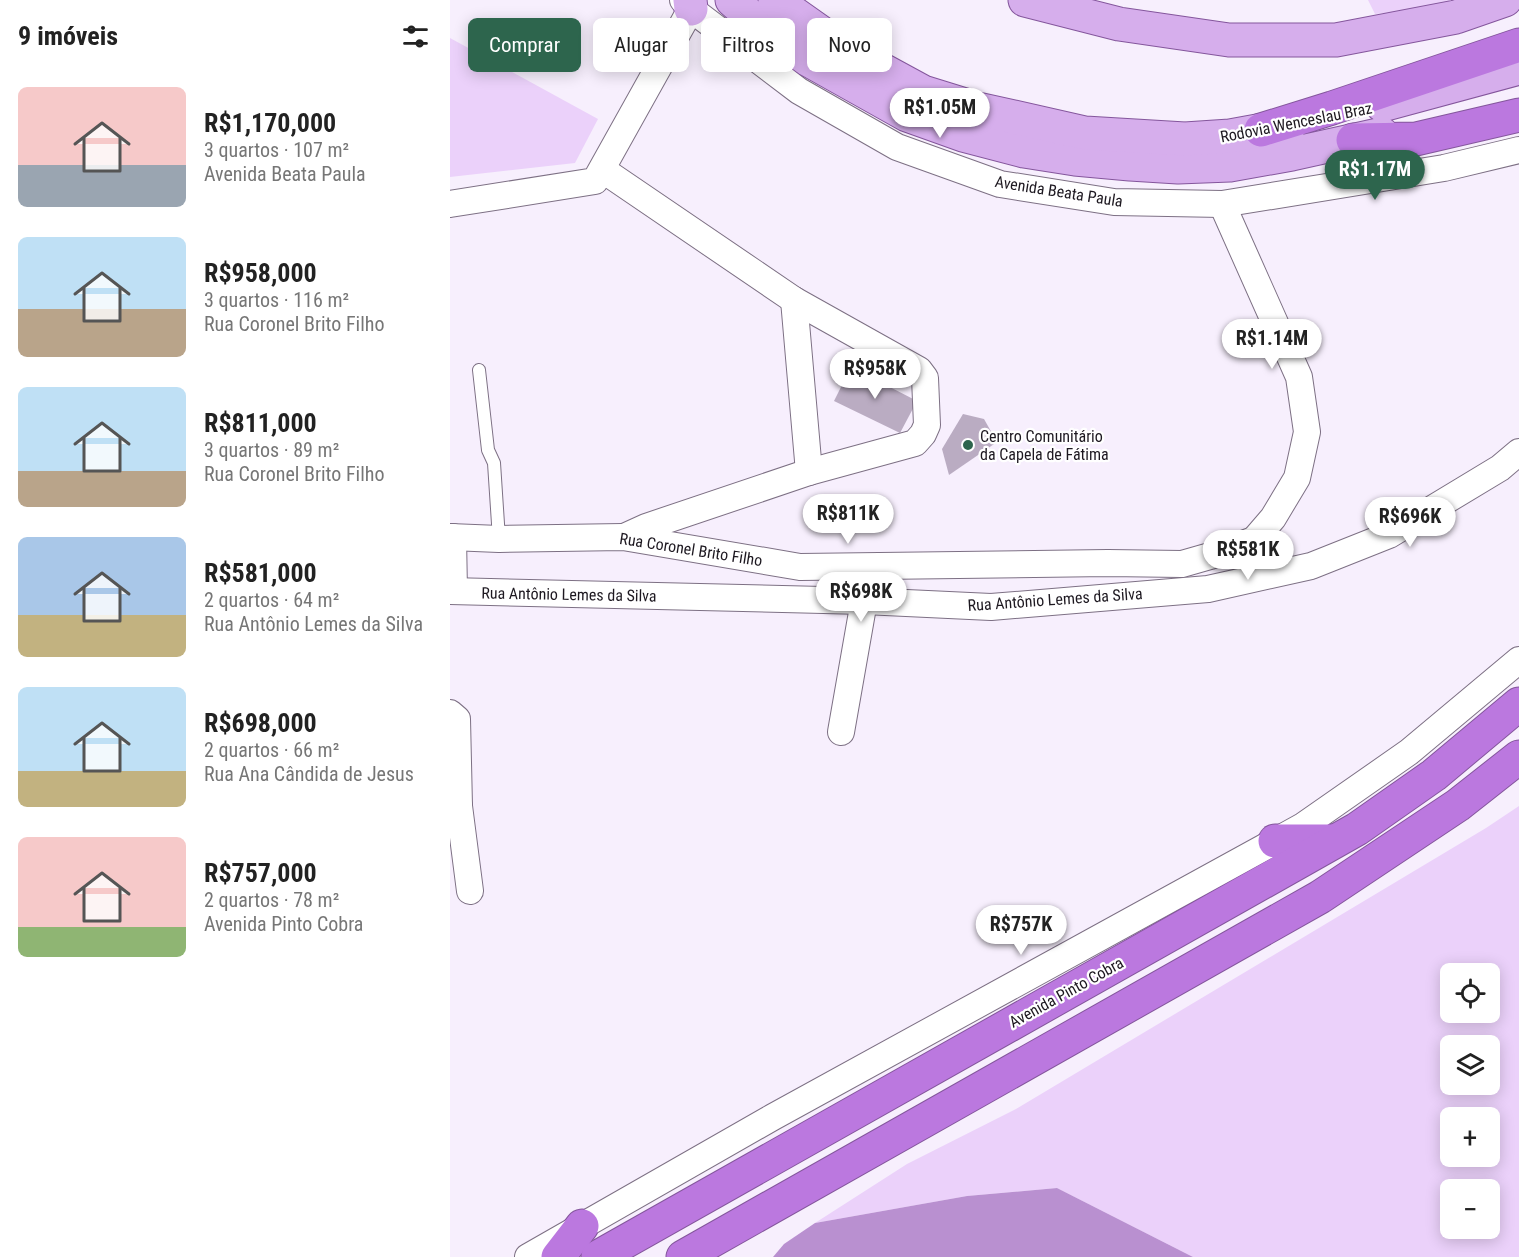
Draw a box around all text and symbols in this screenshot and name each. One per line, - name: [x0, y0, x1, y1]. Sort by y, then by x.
- chip: Comprar: [468, 18, 581, 72]
- chip: Alugar: [593, 18, 689, 72]
- chip: Filtros: [701, 18, 795, 72]
- chip: Novo: [807, 18, 892, 72]
- icon: filters: [399, 20, 432, 53]
- text: 9 imóveis: [18, 21, 118, 51]
- pin: R$1.05M: [885, 88, 995, 139]
- text: R$1.05M: [904, 95, 976, 119]
- street label: Rodovia Wenceslau Braz: [1219, 98, 1374, 147]
- text: R$1,170,000: [204, 108, 336, 138]
- icon: home: [66, 111, 138, 183]
- text: 3 quartos · 107 m²: [204, 138, 349, 162]
- pin: R$1.17M: [1320, 150, 1430, 201]
- text: R$1.17M: [1339, 157, 1411, 181]
- text: Avenida Beata Paula: [204, 162, 366, 186]
- street label: Avenida Beata Paula: [994, 172, 1124, 211]
- text: R$958,000: [204, 258, 317, 288]
- icon: home: [66, 261, 138, 333]
- text: 3 quartos · 116 m²: [204, 288, 349, 312]
- text: Rua Coronel Brito Filho: [204, 312, 384, 336]
- pin: R$1.14M: [1217, 319, 1327, 370]
- text: R$1.14M: [1236, 326, 1308, 350]
- pin: R$958K: [826, 349, 924, 400]
- text: R$958K: [844, 356, 906, 380]
- text: R$811,000: [204, 408, 317, 438]
- icon: home: [66, 411, 138, 483]
- place label: Centro Comunitário da Capela de Fátima: [980, 427, 1109, 464]
- text: 3 quartos · 89 m²: [204, 438, 339, 462]
- marker: Centro Comunitário da Capela de Fátima: [961, 438, 975, 452]
- text: Rua Coronel Brito Filho: [204, 462, 384, 486]
- pin: R$811K: [799, 494, 897, 545]
- pin: R$696K: [1361, 497, 1459, 548]
- text: R$811K: [817, 501, 879, 525]
- text: R$696K: [1379, 504, 1441, 528]
- street label: Rua Coronel Brito Filho: [618, 529, 764, 570]
- pin: R$581K: [1199, 530, 1297, 581]
- text: R$581K: [1217, 537, 1279, 561]
- text: R$581,000: [204, 558, 317, 588]
- icon: home: [66, 561, 138, 633]
- pin: R$698K: [812, 572, 910, 623]
- text: R$698K: [830, 579, 892, 603]
- street label: Rua Antônio Lemes da Silva: [481, 583, 657, 606]
- street label: Rua Antônio Lemes da Silva: [967, 584, 1143, 615]
- text: 2 quartos · 64 m²: [204, 588, 339, 612]
- text: Rua Antônio Lemes da Silva: [204, 612, 423, 636]
- text: R$698,000: [204, 708, 317, 738]
- icon: home: [66, 711, 138, 783]
- text: 2 quartos · 66 m²: [204, 738, 339, 762]
- text: Rua Ana Cândida de Jesus: [204, 762, 414, 786]
- text: R$757,000: [204, 858, 317, 888]
- icon: home: [66, 861, 138, 933]
- text: 2 quartos · 78 m²: [204, 888, 339, 912]
- pin: R$757K: [972, 905, 1070, 956]
- text: Avenida Pinto Cobra: [204, 912, 363, 936]
- text: R$757K: [990, 912, 1052, 936]
- street label: Avenida Pinto Cobra: [1006, 953, 1127, 1032]
- map controls: [1440, 963, 1500, 1239]
- button: locate: [1440, 963, 1500, 1023]
- button: layers: [1440, 1035, 1500, 1095]
- button: +: [1440, 1107, 1500, 1167]
- button: −: [1440, 1179, 1500, 1239]

